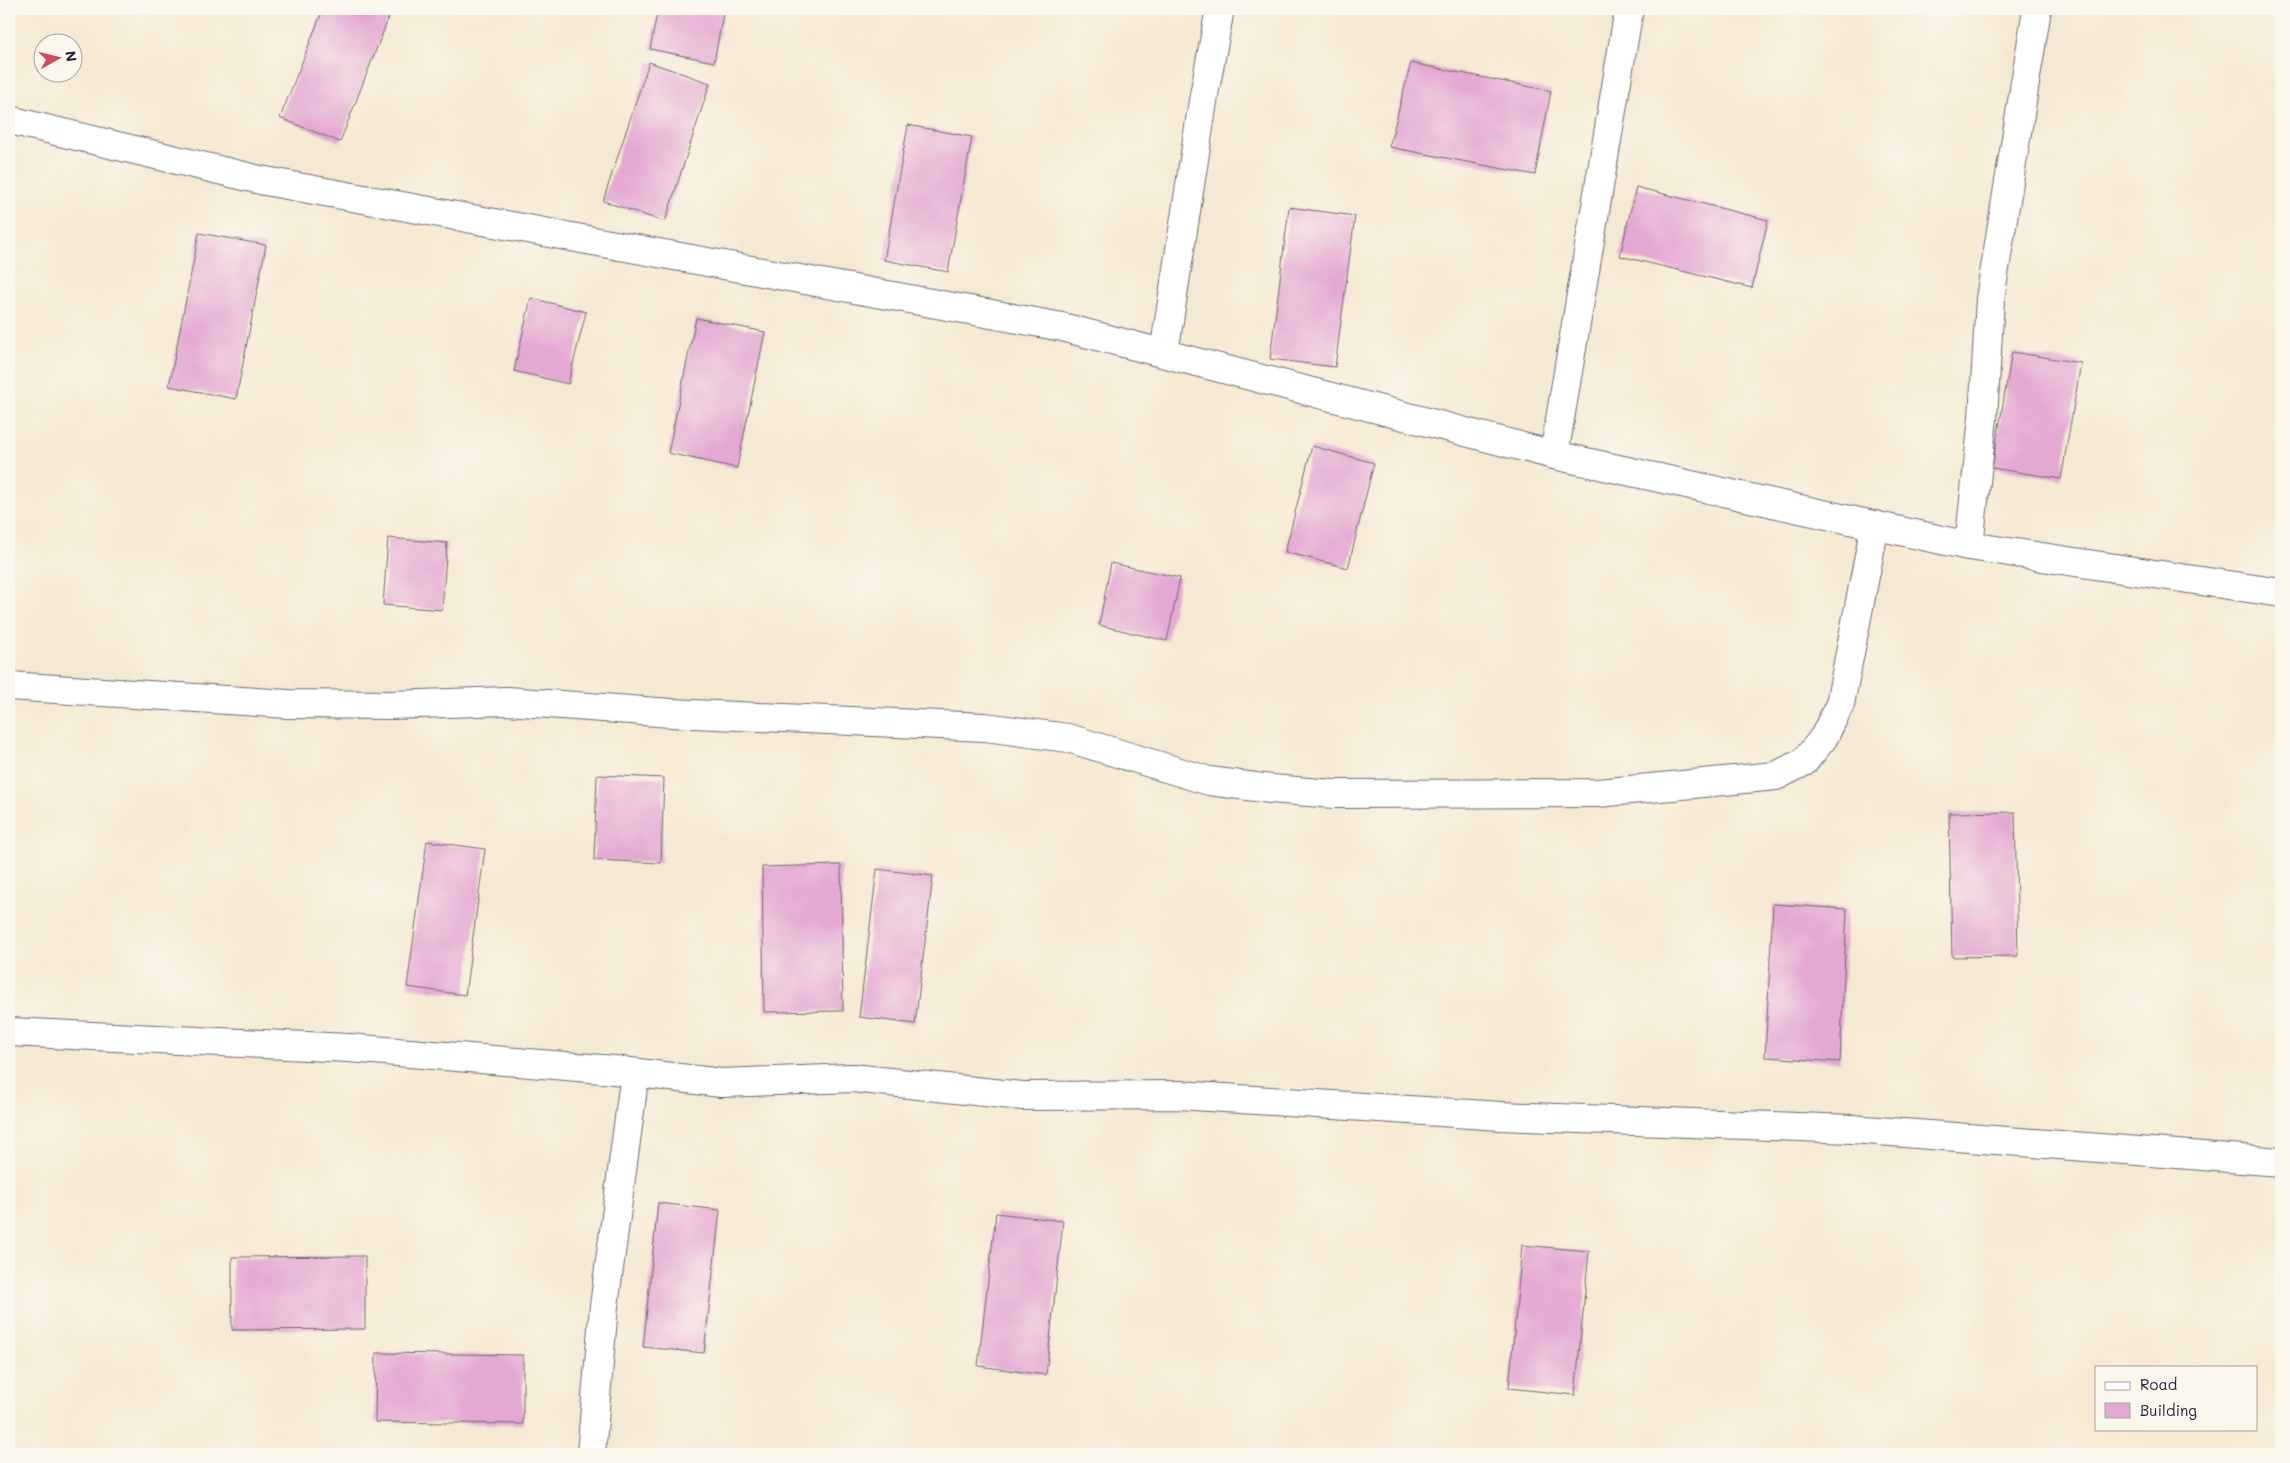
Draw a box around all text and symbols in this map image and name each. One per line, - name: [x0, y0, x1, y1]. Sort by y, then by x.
- north arrow: [32, 32, 82, 82]
- text: N: [61, 50, 82, 63]
- legend: [2095, 1366, 2258, 1430]
- text: Road: [2140, 1374, 2177, 1394]
- text: Building: [2140, 1400, 2197, 1420]

